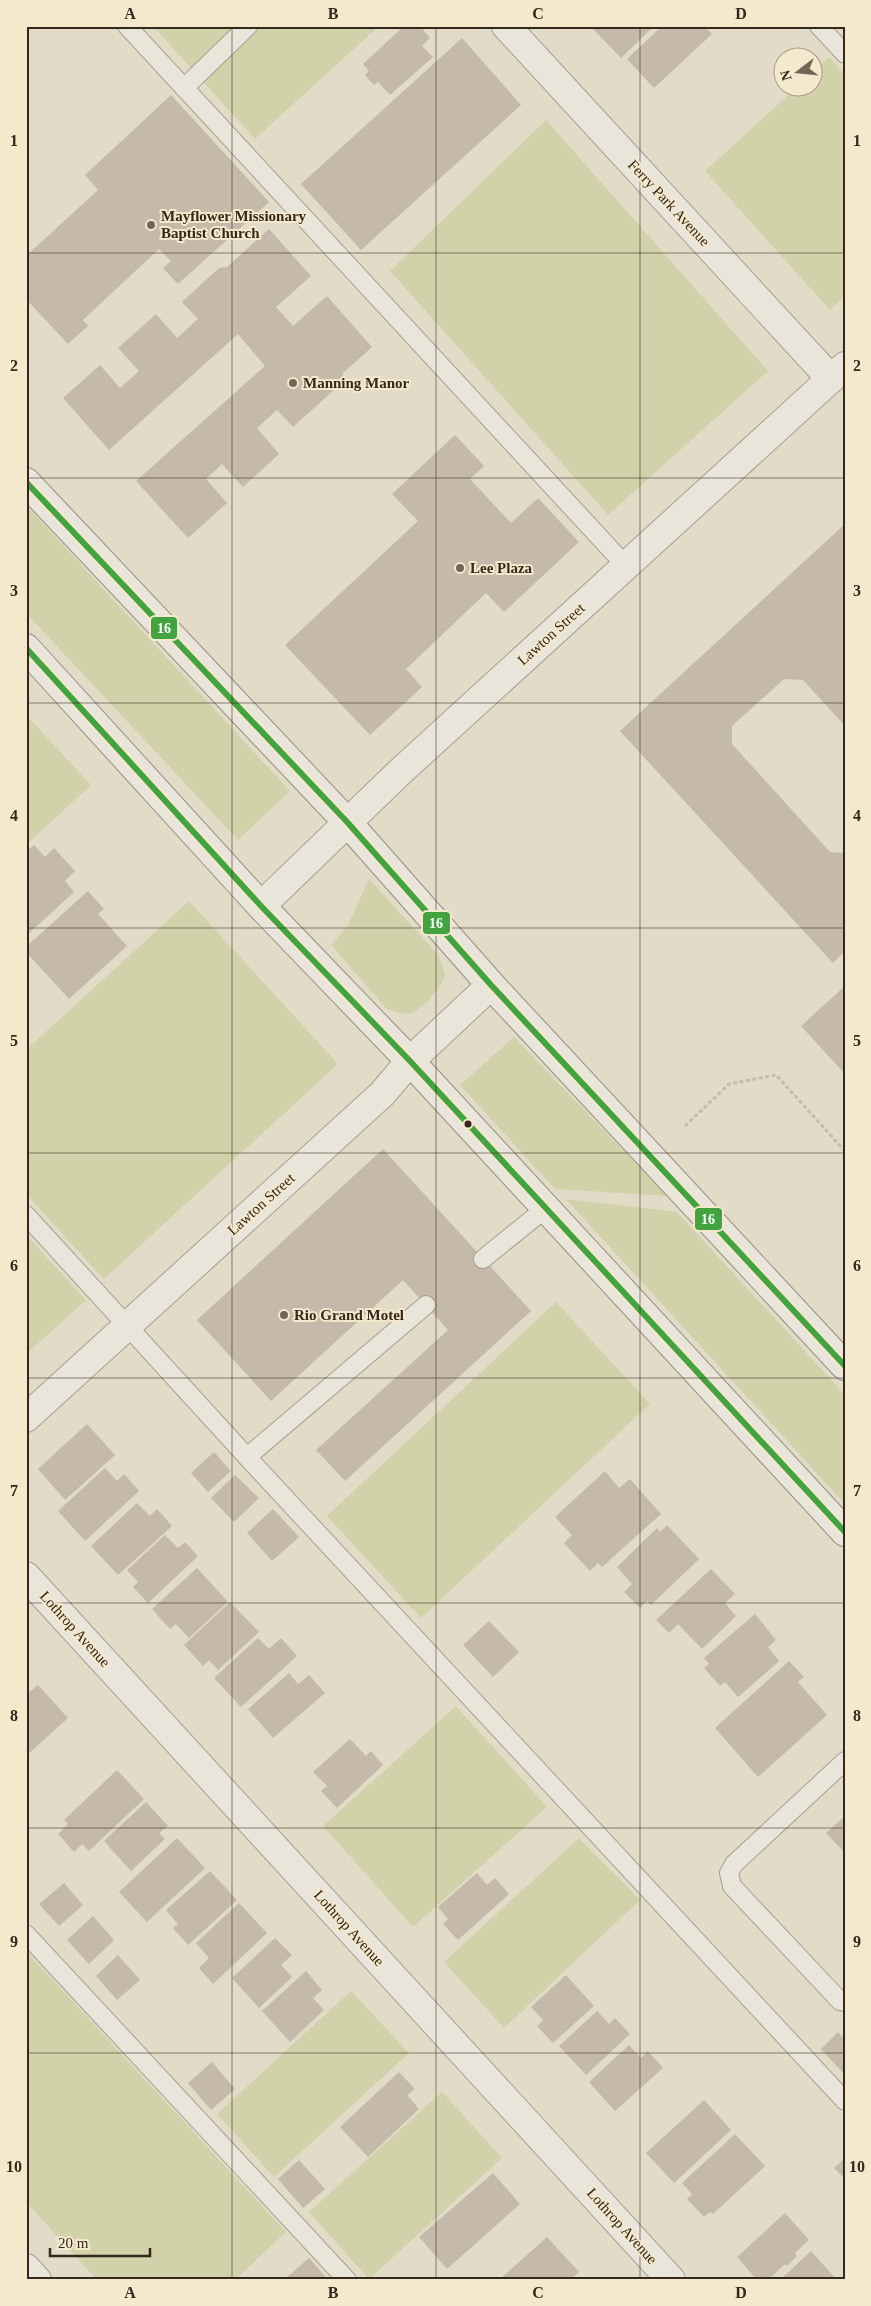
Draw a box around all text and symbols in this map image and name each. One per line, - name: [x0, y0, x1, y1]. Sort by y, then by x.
- text: A: [124, 5, 136, 22]
- text: B: [328, 5, 339, 22]
- text: C: [532, 5, 544, 22]
- text: D: [735, 5, 747, 22]
- north arrow: [774, 48, 824, 98]
- text: N: [777, 69, 795, 82]
- text: 1: [10, 132, 18, 149]
- text: 1: [853, 132, 861, 149]
- street label: Ferry Park Avenue: [625, 157, 713, 250]
- place label: Mayflower Missionary Baptist Church: [161, 208, 307, 241]
- marker: Mayflower Missionary Baptist Church: [145, 219, 157, 231]
- text: 2: [10, 357, 18, 374]
- text: 2: [853, 357, 861, 374]
- place label: Manning Manor: [303, 375, 410, 391]
- marker: Manning Manor: [287, 377, 299, 389]
- place label: Lee Plaza: [470, 560, 533, 576]
- marker: Lee Plaza: [454, 562, 466, 574]
- text: 3: [10, 582, 18, 599]
- text: 3: [853, 582, 861, 599]
- street label: Lawton Street: [514, 599, 588, 668]
- line badge: 16: [150, 616, 178, 640]
- text: 16: [157, 621, 171, 636]
- text: 4: [10, 807, 18, 824]
- text: 4: [853, 807, 861, 824]
- line badge: 16: [422, 911, 451, 935]
- text: 16: [429, 916, 443, 931]
- text: 5: [10, 1032, 18, 1049]
- text: 5: [853, 1032, 861, 1049]
- unlabelled marker: [463, 1119, 473, 1129]
- street label: Lawton Street: [224, 1169, 298, 1238]
- line badge: 16: [694, 1207, 723, 1231]
- text: 16: [701, 1212, 715, 1227]
- text: 6: [10, 1257, 18, 1274]
- text: 6: [853, 1257, 861, 1274]
- place label: Rio Grand Motel: [294, 1307, 404, 1323]
- marker: Rio Grand Motel: [278, 1309, 290, 1321]
- text: 7: [10, 1482, 18, 1499]
- text: 7: [853, 1482, 861, 1499]
- street label: Lothrop Avenue: [37, 1588, 114, 1671]
- text: 8: [10, 1707, 18, 1724]
- text: 8: [853, 1707, 861, 1724]
- street label: Lothrop Avenue: [311, 1887, 388, 1970]
- text: 9: [10, 1933, 18, 1950]
- text: 9: [853, 1933, 861, 1950]
- text: 10: [6, 2158, 22, 2175]
- text: 10: [849, 2158, 865, 2175]
- street label: Lothrop Avenue: [584, 2185, 661, 2268]
- scale bar: [50, 2226, 150, 2258]
- text: 20 m: [58, 2235, 89, 2251]
- text: A: [124, 2284, 136, 2301]
- text: B: [328, 2284, 339, 2301]
- text: C: [532, 2284, 544, 2301]
- text: D: [735, 2284, 747, 2301]

